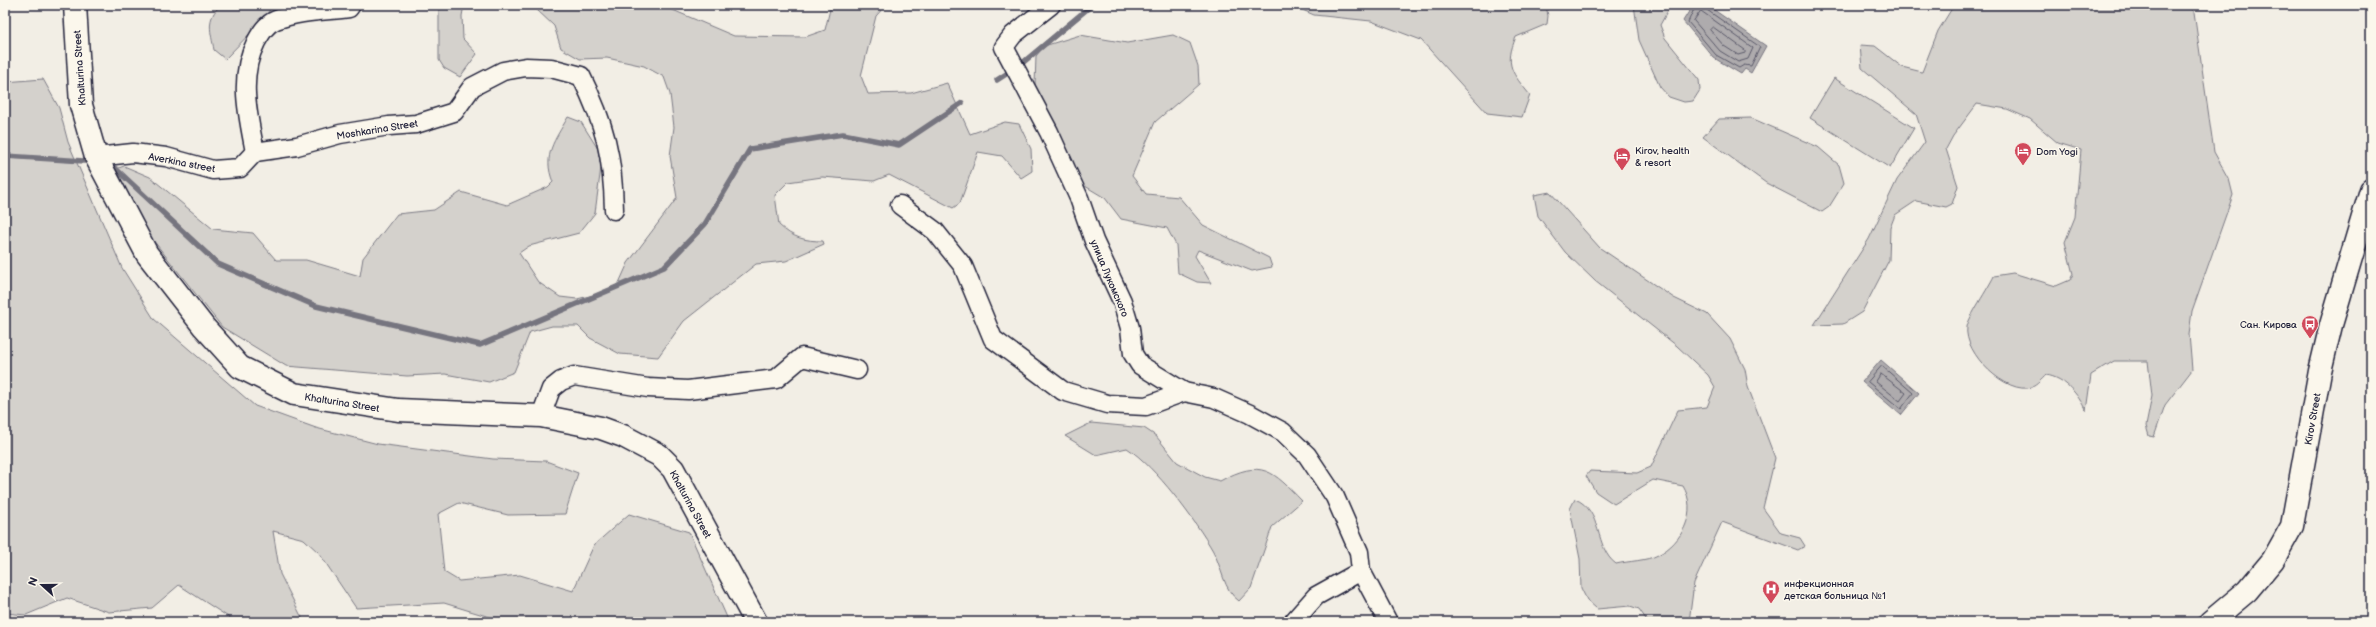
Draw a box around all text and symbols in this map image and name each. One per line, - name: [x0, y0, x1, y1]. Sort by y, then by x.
- street label: Khalturina Street: [71, 30, 89, 106]
- street label: Moshkarina Street: [336, 118, 419, 142]
- hotel icon: Dom Yogi: [2013, 141, 2033, 166]
- place label: Kirov, health & resort: [1635, 145, 1690, 169]
- hotel icon: Kirov, health & resort: [1612, 146, 1632, 171]
- place label: Dom Yogi: [2036, 146, 2078, 158]
- street label: Averkina street: [147, 151, 216, 175]
- street label: улица Лукомского: [1087, 238, 1131, 319]
- bus stop icon: Сан. Кирова: [2300, 314, 2320, 339]
- place label: Сан. Кирова: [2240, 319, 2297, 331]
- street label: Khalturina Street: [304, 391, 380, 415]
- street label: Kirov Street: [2303, 392, 2323, 446]
- street label: Khalturina Street: [667, 468, 714, 540]
- north arrow: [22, 565, 62, 605]
- text: N: [26, 575, 41, 588]
- place label: инфекционная детская больница №1: [1784, 578, 1886, 602]
- hospital icon: инфекционная детская больница №1: [1761, 579, 1781, 604]

